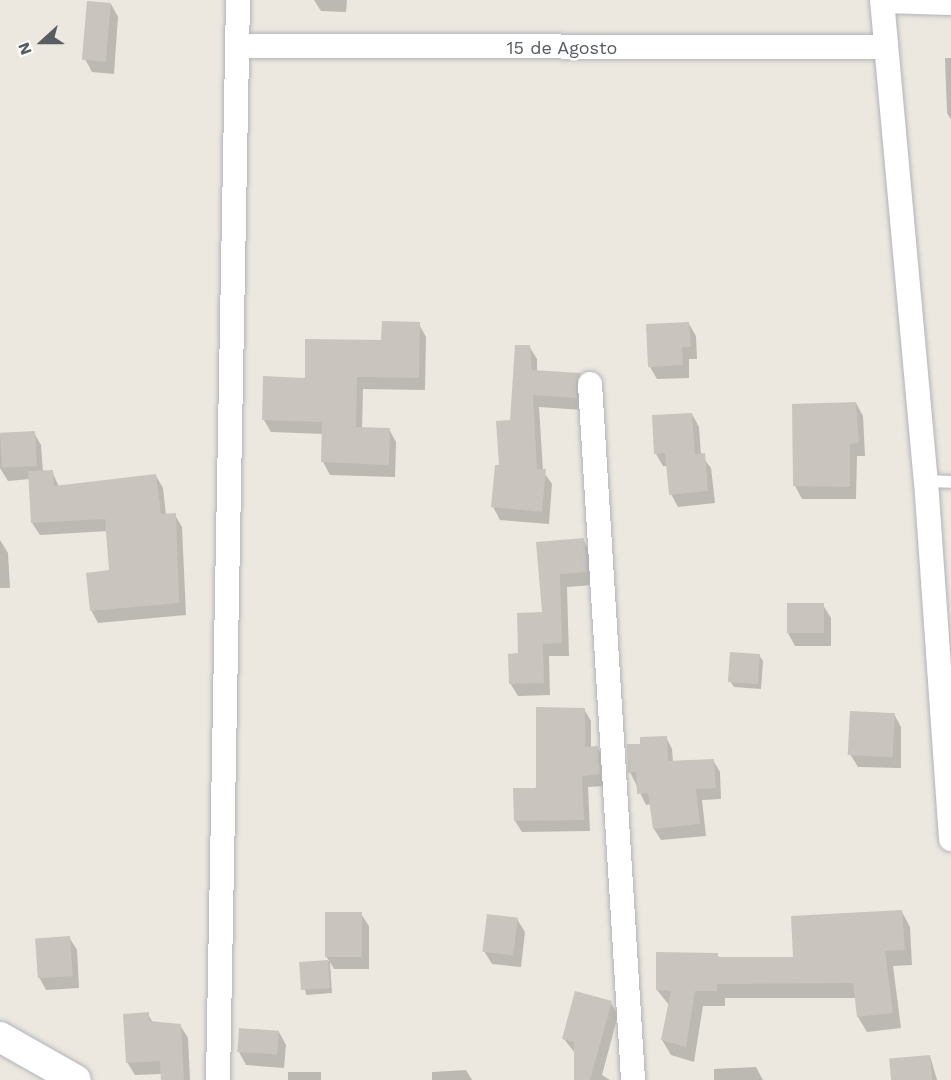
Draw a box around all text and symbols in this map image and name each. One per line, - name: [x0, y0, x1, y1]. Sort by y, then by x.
- north arrow: [12, 12, 72, 72]
- street label: 15 de Agosto: [506, 37, 618, 59]
- text: N: [14, 40, 36, 58]

